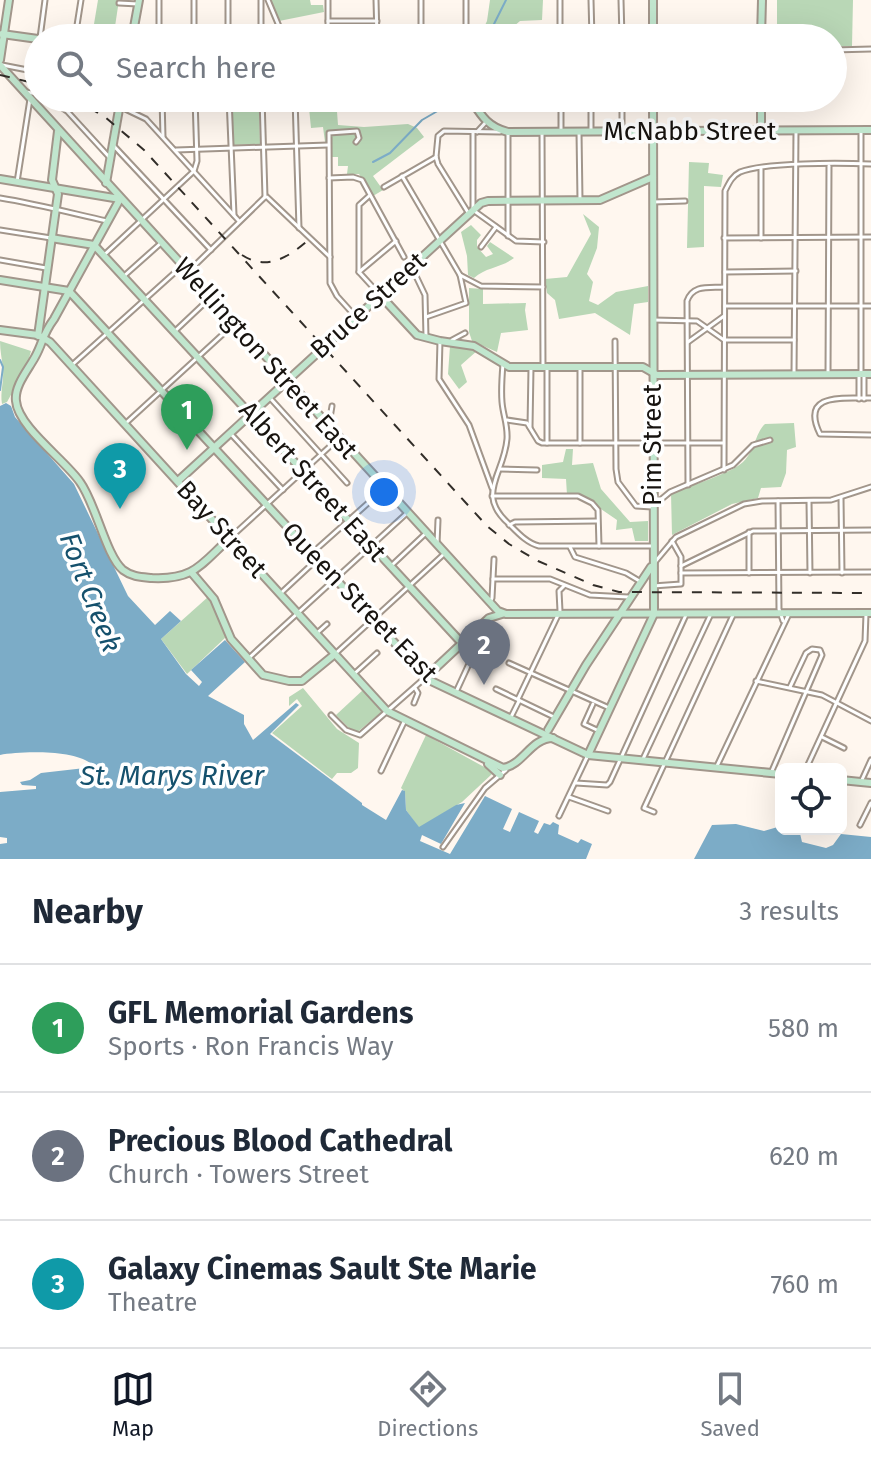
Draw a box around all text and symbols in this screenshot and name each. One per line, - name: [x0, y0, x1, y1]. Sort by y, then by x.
- search box: [24, 24, 847, 112]
- icon: search: [52, 46, 96, 90]
- text: Search here: [116, 50, 276, 86]
- street label: McNabb Street: [604, 116, 777, 147]
- street label: Bruce Street: [304, 245, 433, 365]
- street label: Wellington Street East: [167, 252, 364, 466]
- street label: Pim Street: [637, 383, 668, 506]
- pin: 1: [161, 384, 213, 450]
- street label: Albert Street East: [233, 395, 393, 568]
- pin: 3: [94, 443, 146, 509]
- your location: [364, 472, 404, 512]
- street label: Bay Street: [170, 474, 274, 585]
- street label: Queen Street East: [276, 516, 444, 689]
- water label: Fort Creek: [53, 528, 128, 657]
- pin: 2: [458, 619, 510, 685]
- water label: St. Marys River: [79, 759, 265, 792]
- map controls: [775, 763, 847, 835]
- button: locate: [775, 763, 847, 835]
- text: Nearby: [32, 891, 143, 932]
- text: 3 results: [739, 896, 839, 927]
- text: GFL Memorial Gardens: [108, 995, 413, 1031]
- text: 1: [52, 1013, 64, 1044]
- text: 580 m: [768, 1013, 839, 1044]
- text: Sports · Ron Francis Way: [108, 1031, 393, 1062]
- text: Precious Blood Cathedral: [108, 1123, 453, 1159]
- text: 2: [51, 1141, 65, 1172]
- text: 620 m: [769, 1141, 839, 1172]
- text: Church · Towers Street: [108, 1159, 369, 1190]
- text: Galaxy Cinemas Sault Ste Marie: [108, 1251, 537, 1287]
- text: 3: [51, 1269, 65, 1300]
- text: 760 m: [771, 1269, 839, 1300]
- text: Theatre: [108, 1287, 198, 1318]
- tab: Map: [111, 1367, 155, 1442]
- tab: Directions: [377, 1367, 478, 1442]
- tab: Saved: [700, 1367, 760, 1442]

